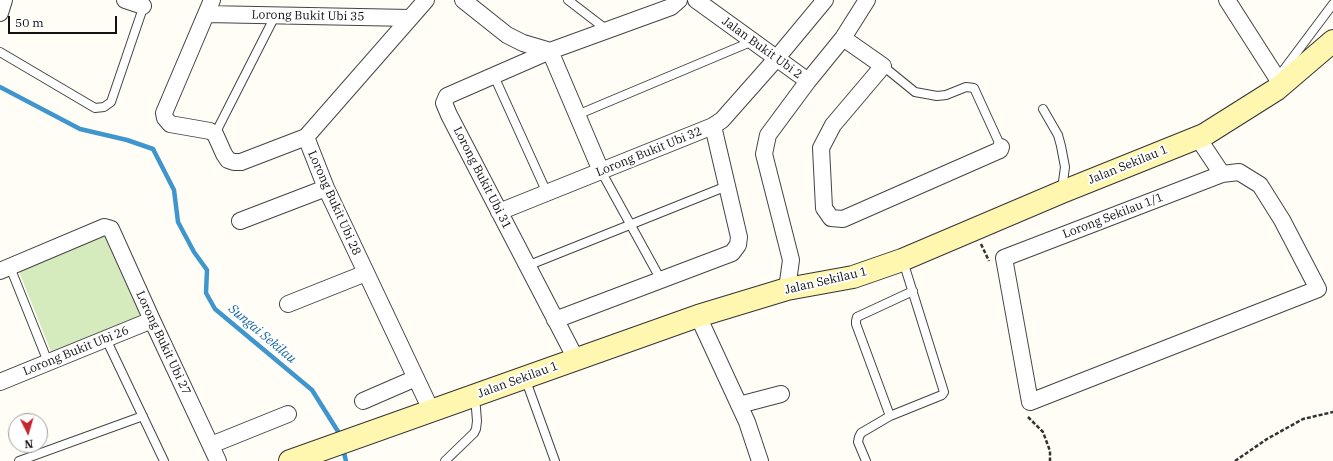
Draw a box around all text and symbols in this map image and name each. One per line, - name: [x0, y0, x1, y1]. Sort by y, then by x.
- scale bar: [10, 8, 119, 34]
- street label: Lorong Bukit Ubi 35: [251, 8, 365, 24]
- street label: Jalan Bukit Ubi 2: [719, 14, 805, 82]
- text: 50 m: [15, 15, 44, 30]
- street label: Lorong Bukit Ubi 31: [450, 124, 514, 232]
- street label: Lorong Bukit Ubi 32: [594, 124, 704, 180]
- street label: Jalan Sekilau 1: [1086, 143, 1170, 187]
- street label: Lorong Bukit Ubi 28: [304, 148, 364, 258]
- street label: Lorong Sekilau 1/1: [1061, 190, 1165, 242]
- street label: Jalan Sekilau 1: [783, 264, 869, 298]
- street label: Lorong Bukit Ubi 27: [133, 289, 193, 397]
- water label: Sungai Sekilau: [225, 301, 299, 367]
- street label: Lorong Bukit Ubi 26: [21, 323, 131, 379]
- street label: Jalan Sekilau 1: [476, 359, 560, 401]
- north arrow: [8, 413, 48, 453]
- text: N: [24, 437, 34, 451]

